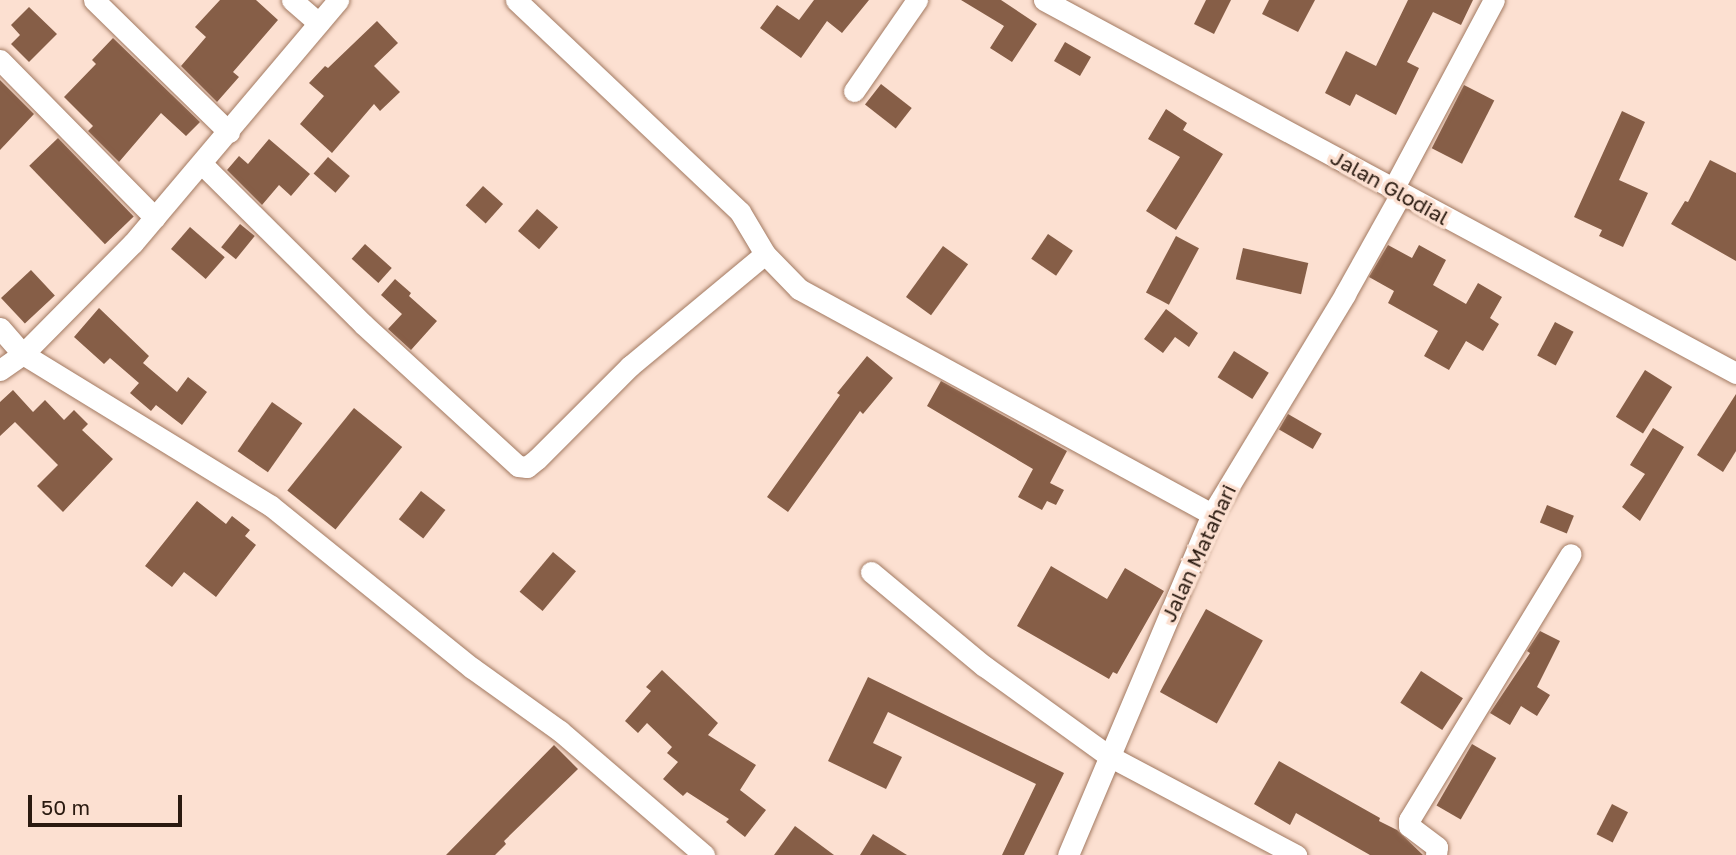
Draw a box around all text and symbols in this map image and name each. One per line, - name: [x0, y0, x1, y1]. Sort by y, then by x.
- street label: Jalan Glodial: [1326, 144, 1454, 230]
- street label: Jalan Matahari: [1155, 480, 1241, 626]
- scale bar: [32, 782, 186, 826]
- text: 50 m: [41, 794, 90, 820]

